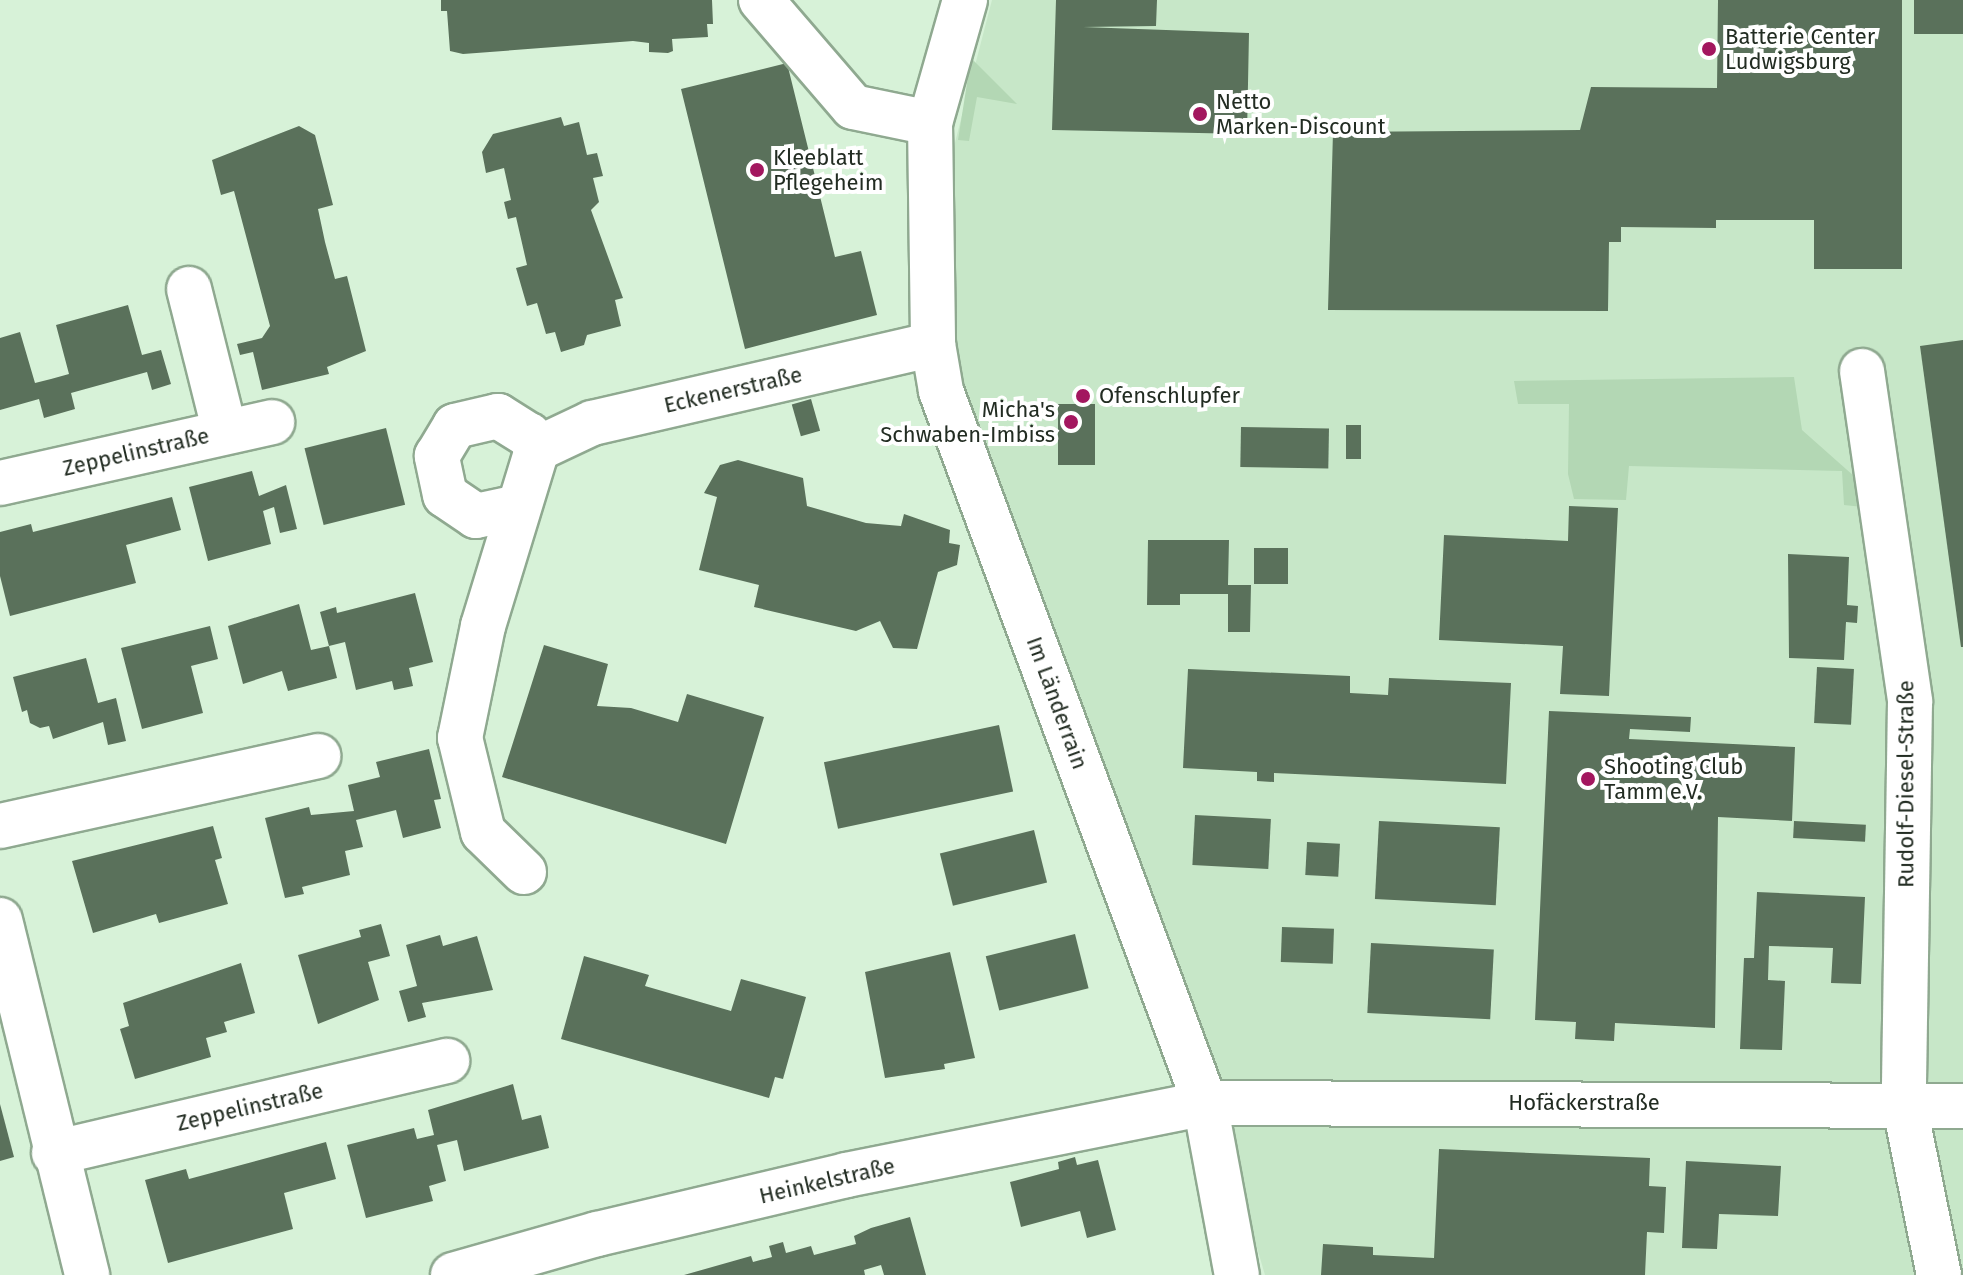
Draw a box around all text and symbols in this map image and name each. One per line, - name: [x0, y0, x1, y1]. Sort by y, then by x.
- place label: Batterie Center Ludwigsburg: [1725, 23, 1875, 74]
- marker: Batterie Center Ludwigsburg: [1700, 40, 1718, 58]
- place label: Netto Marken-Discount: [1216, 88, 1386, 140]
- marker: Netto Marken-Discount: [1191, 105, 1209, 123]
- place label: Kleeblatt Pflegeheim: [773, 144, 884, 196]
- marker: Kleeblatt Pflegeheim: [748, 161, 766, 179]
- street label: Eckenerstraße: [661, 361, 805, 419]
- place label: Ofenschlupfer: [1099, 383, 1240, 409]
- marker: Ofenschlupfer: [1074, 387, 1092, 405]
- place label: Micha's Schwaben-Imbiss: [880, 396, 1055, 448]
- marker: Micha's Schwaben-Imbiss: [1062, 413, 1080, 431]
- street label: Zeppelinstraße: [60, 422, 212, 482]
- street label: Im Länderrain: [1021, 633, 1093, 773]
- street label: Rudolf-Diesel-Straße: [1893, 680, 1919, 888]
- place label: Shooting Club Tamm e.V.: [1604, 753, 1743, 804]
- marker: Shooting Club Tamm e.V.: [1579, 770, 1597, 788]
- street label: Zeppelinstraße: [174, 1077, 326, 1137]
- street label: Hofäckerstraße: [1508, 1090, 1660, 1116]
- street label: Heinkelstraße: [757, 1153, 897, 1209]

